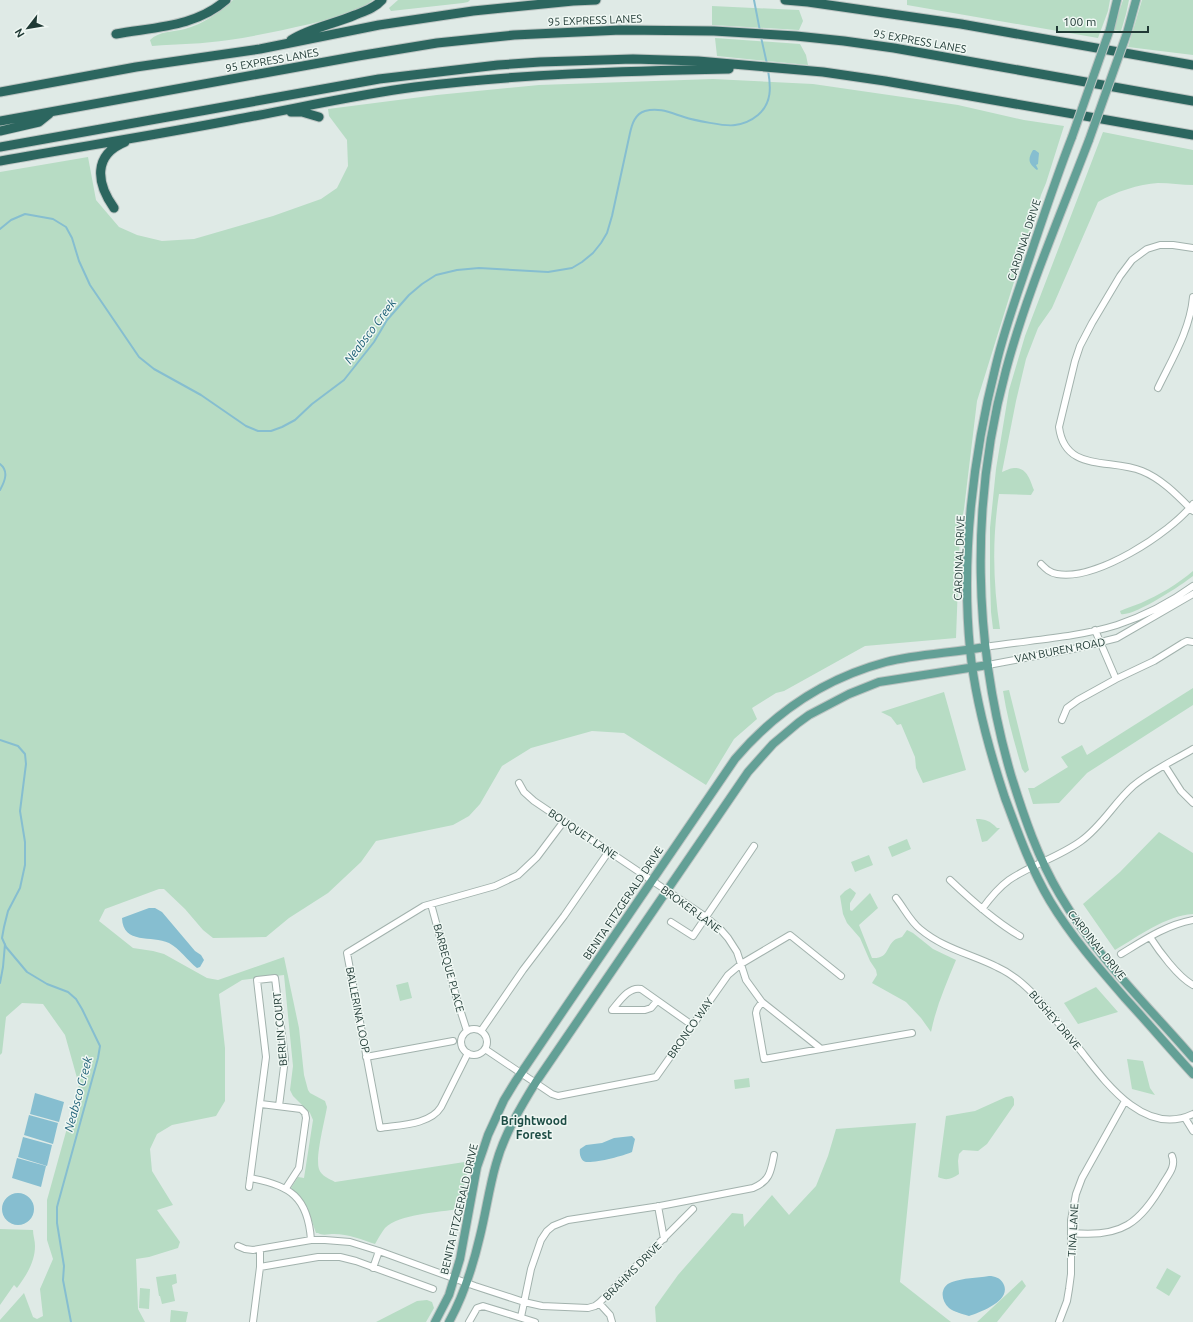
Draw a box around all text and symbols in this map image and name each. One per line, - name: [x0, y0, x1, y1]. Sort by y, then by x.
- north arrow: [8, 8, 48, 48]
- scale bar: [1057, 8, 1148, 34]
- street label: 95 EXPRESS LANES: [548, 12, 643, 28]
- text: 100 m: [1063, 15, 1096, 28]
- text: N: [12, 27, 27, 40]
- street label: 95 EXPRESS LANES: [872, 27, 968, 55]
- street label: 95 EXPRESS LANES: [224, 46, 320, 74]
- street label: CARDINAL DRIVE: [1005, 198, 1043, 282]
- water label: Neabsco Creek: [341, 295, 399, 366]
- street label: CARDINAL DRIVE: [952, 515, 966, 601]
- street label: VAN BUREN ROAD: [1014, 635, 1107, 665]
- street label: BOUQUET LANE: [546, 806, 620, 862]
- street label: BENITA FITZGERALD DRIVE: [581, 844, 665, 962]
- street label: BROKER LANE: [658, 883, 724, 935]
- street label: CARDINAL DRIVE: [1065, 908, 1129, 982]
- street label: BARBEQUE PLACE: [431, 922, 467, 1014]
- street label: BALLERINA LOOP: [344, 966, 372, 1055]
- street label: BUSHEY DRIVE: [1027, 988, 1083, 1052]
- street label: BERLIN COURT: [271, 991, 289, 1067]
- street label: BRONCO WAY: [665, 995, 716, 1060]
- water label: Neabsco Creek: [62, 1054, 95, 1133]
- district label: Brightwood Forest: [501, 1114, 567, 1141]
- street label: BENITA FITZGERALD DRIVE: [438, 1142, 480, 1276]
- street label: TINA LANE: [1066, 1203, 1080, 1257]
- street label: BRAHMS DRIVE: [600, 1239, 664, 1303]

